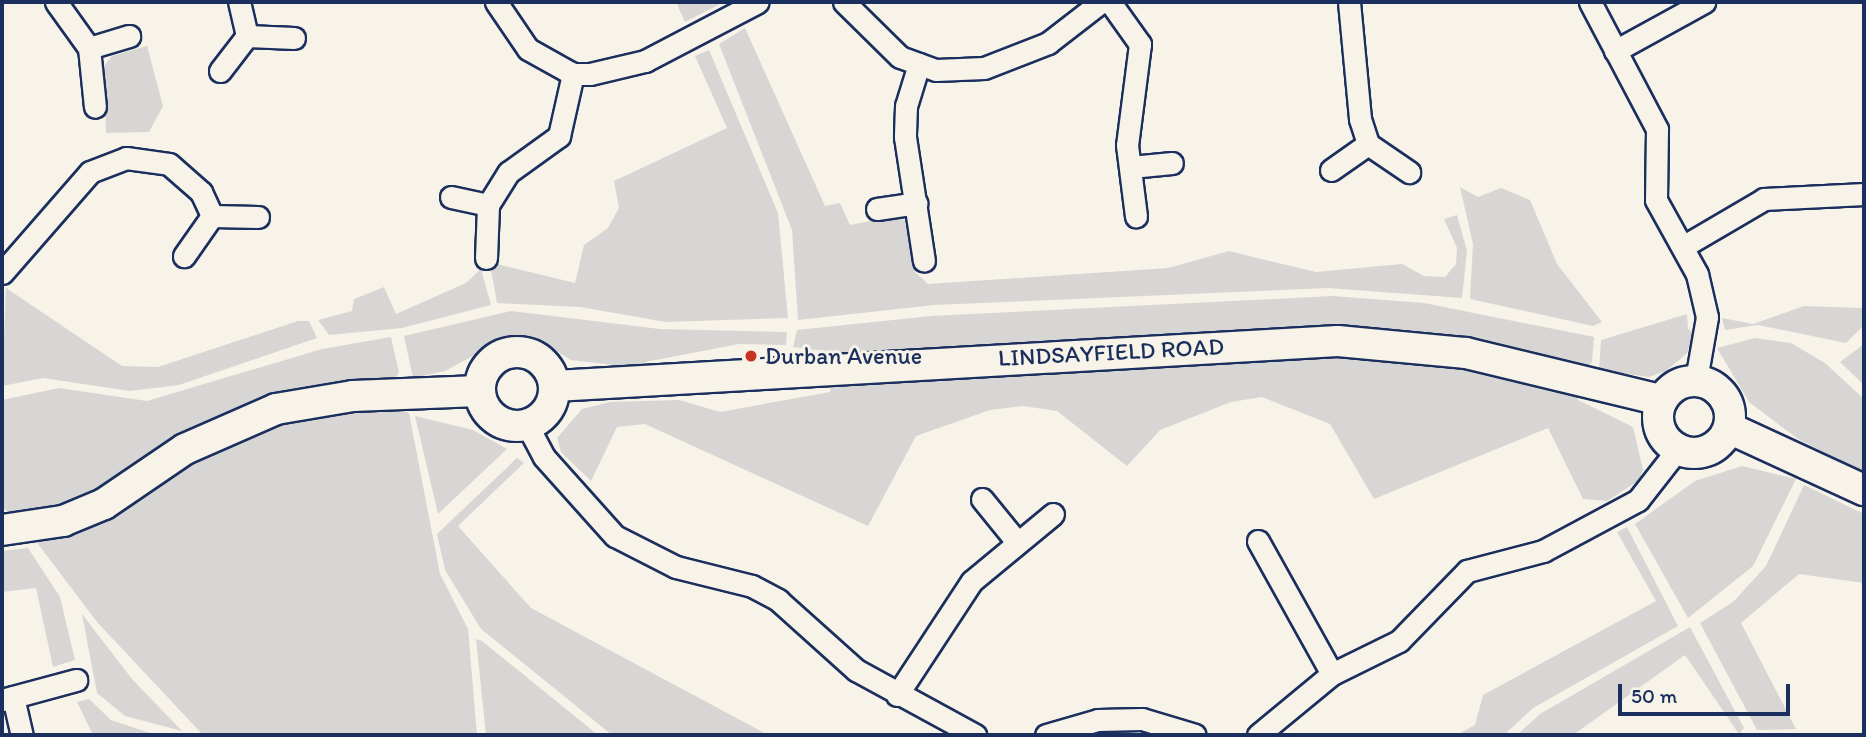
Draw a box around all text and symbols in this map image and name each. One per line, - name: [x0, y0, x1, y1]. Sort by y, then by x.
- street label: LINDSAYFIELD ROAD: [998, 332, 1224, 372]
- place label: Durban Avenue: [765, 342, 922, 370]
- marker: Durban Avenue: [743, 348, 759, 364]
- scale bar: [1621, 670, 1792, 714]
- text: 50 m: [1631, 683, 1677, 708]

